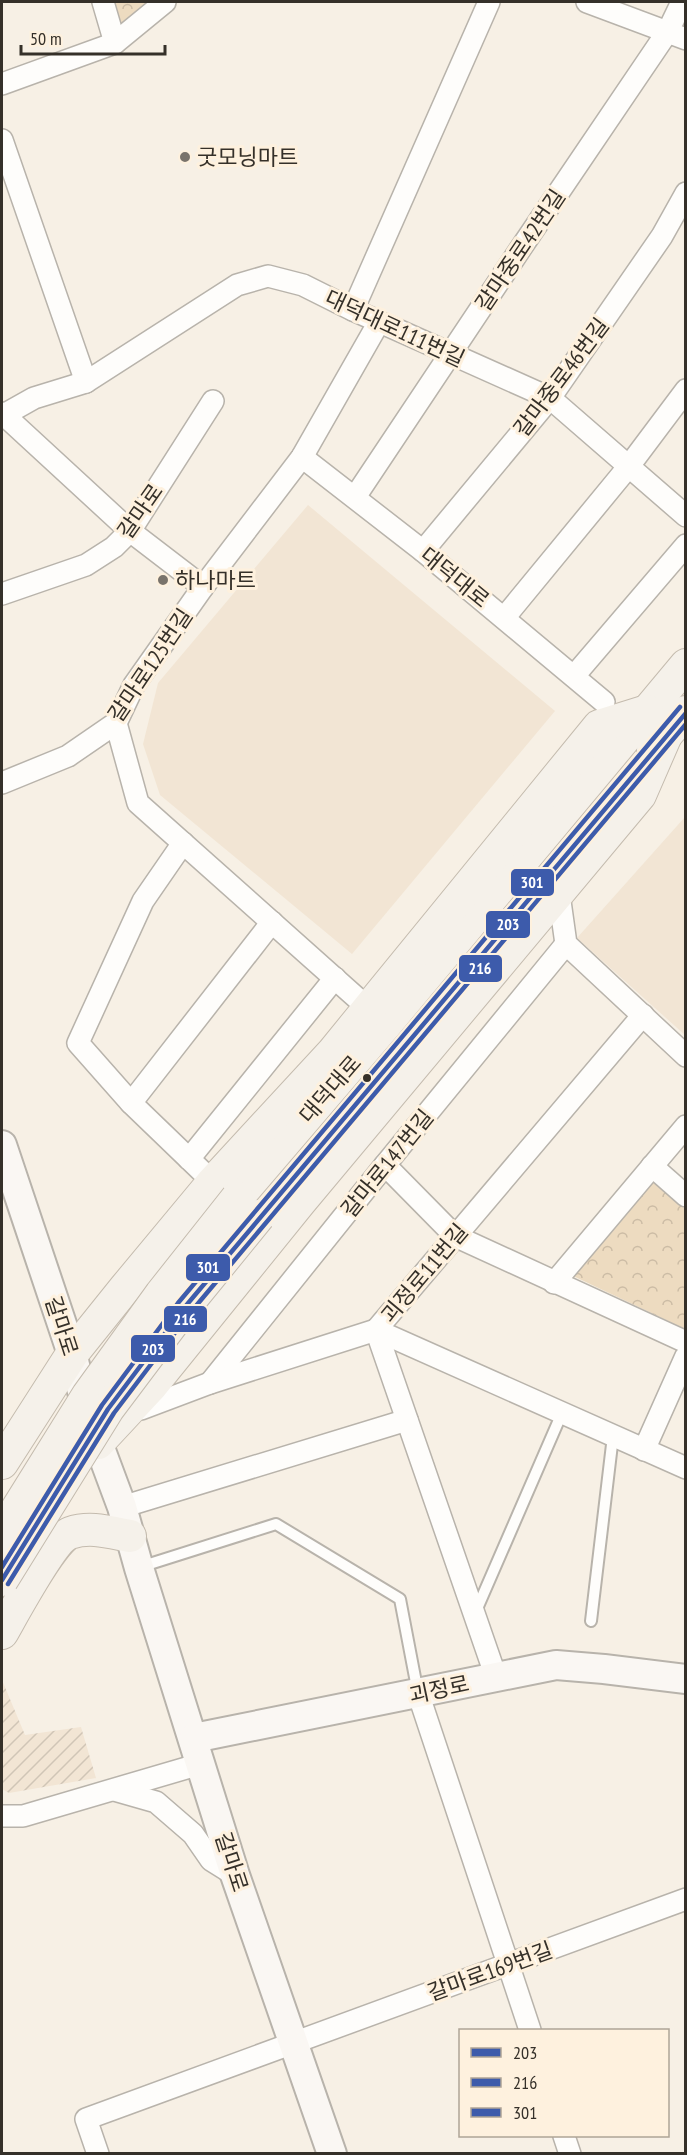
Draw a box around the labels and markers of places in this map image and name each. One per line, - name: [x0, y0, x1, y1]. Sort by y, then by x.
- place label: 굿모닝마트: [197, 143, 298, 171]
- marker: 굿모닝마트: [178, 150, 192, 164]
- place label: 하나마트: [175, 566, 256, 594]
- marker: 하나마트: [156, 573, 170, 587]
- unlabelled marker: [361, 1072, 373, 1084]

